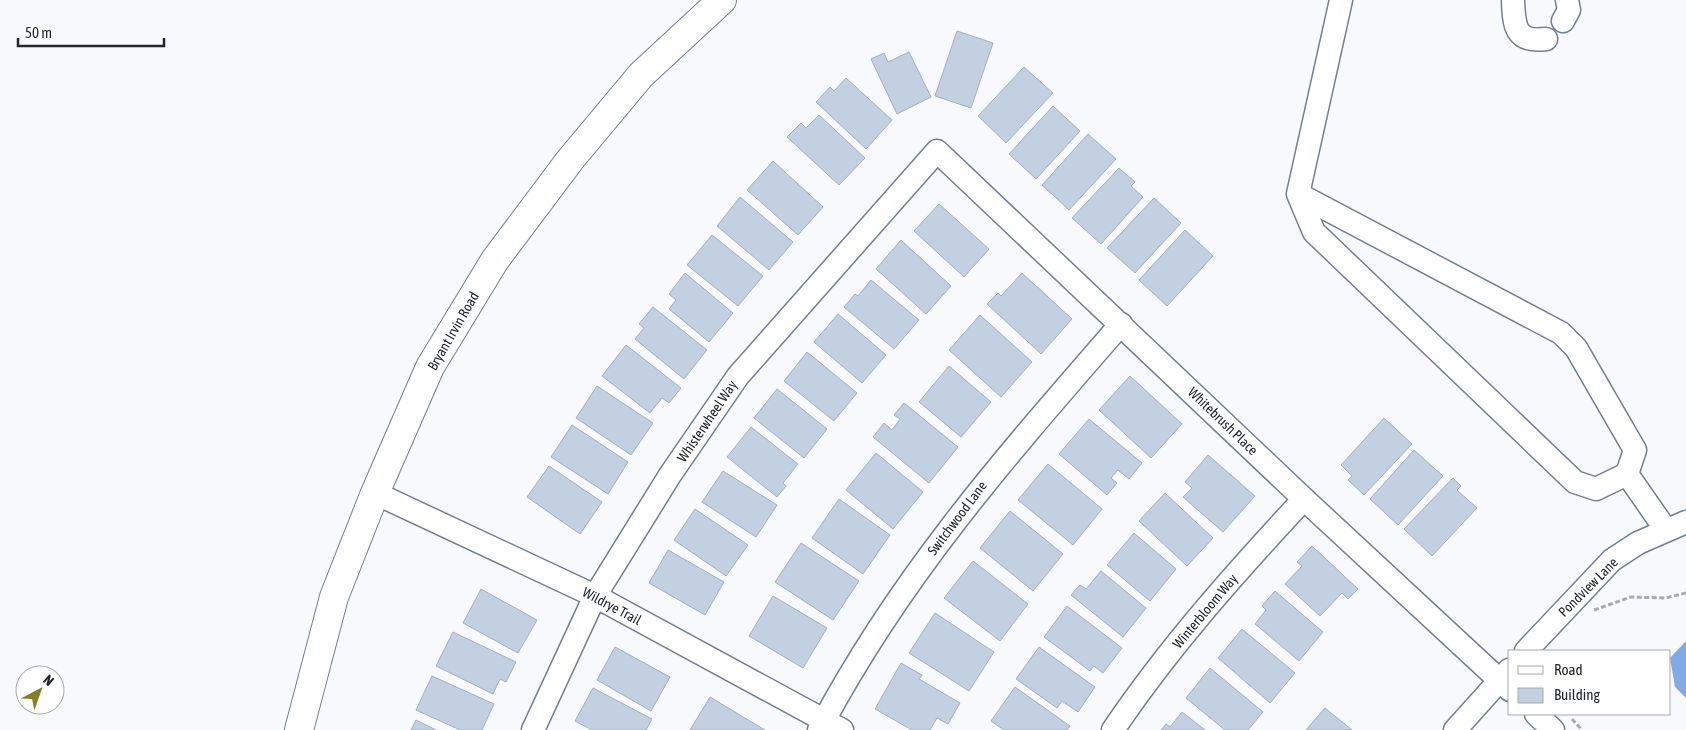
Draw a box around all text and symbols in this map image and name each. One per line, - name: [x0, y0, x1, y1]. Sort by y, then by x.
- scale bar: [18, 15, 164, 47]
- text: 50 m: [25, 24, 52, 41]
- street label: Bryant Irvin Road: [424, 289, 482, 373]
- street label: Whisterwheel Way: [674, 377, 740, 465]
- street label: Whitebrush Place: [1185, 384, 1261, 458]
- street label: Switchwood Lane: [924, 478, 990, 558]
- street label: Pondview Lane: [1555, 554, 1621, 620]
- street label: Winterbloom Way: [1169, 570, 1241, 651]
- street label: Wildrye Trail: [580, 584, 644, 628]
- legend: [1508, 650, 1671, 715]
- text: Road: [1554, 661, 1583, 678]
- north arrow: [15, 665, 65, 715]
- text: N: [40, 671, 57, 689]
- text: Building: [1554, 686, 1600, 703]

